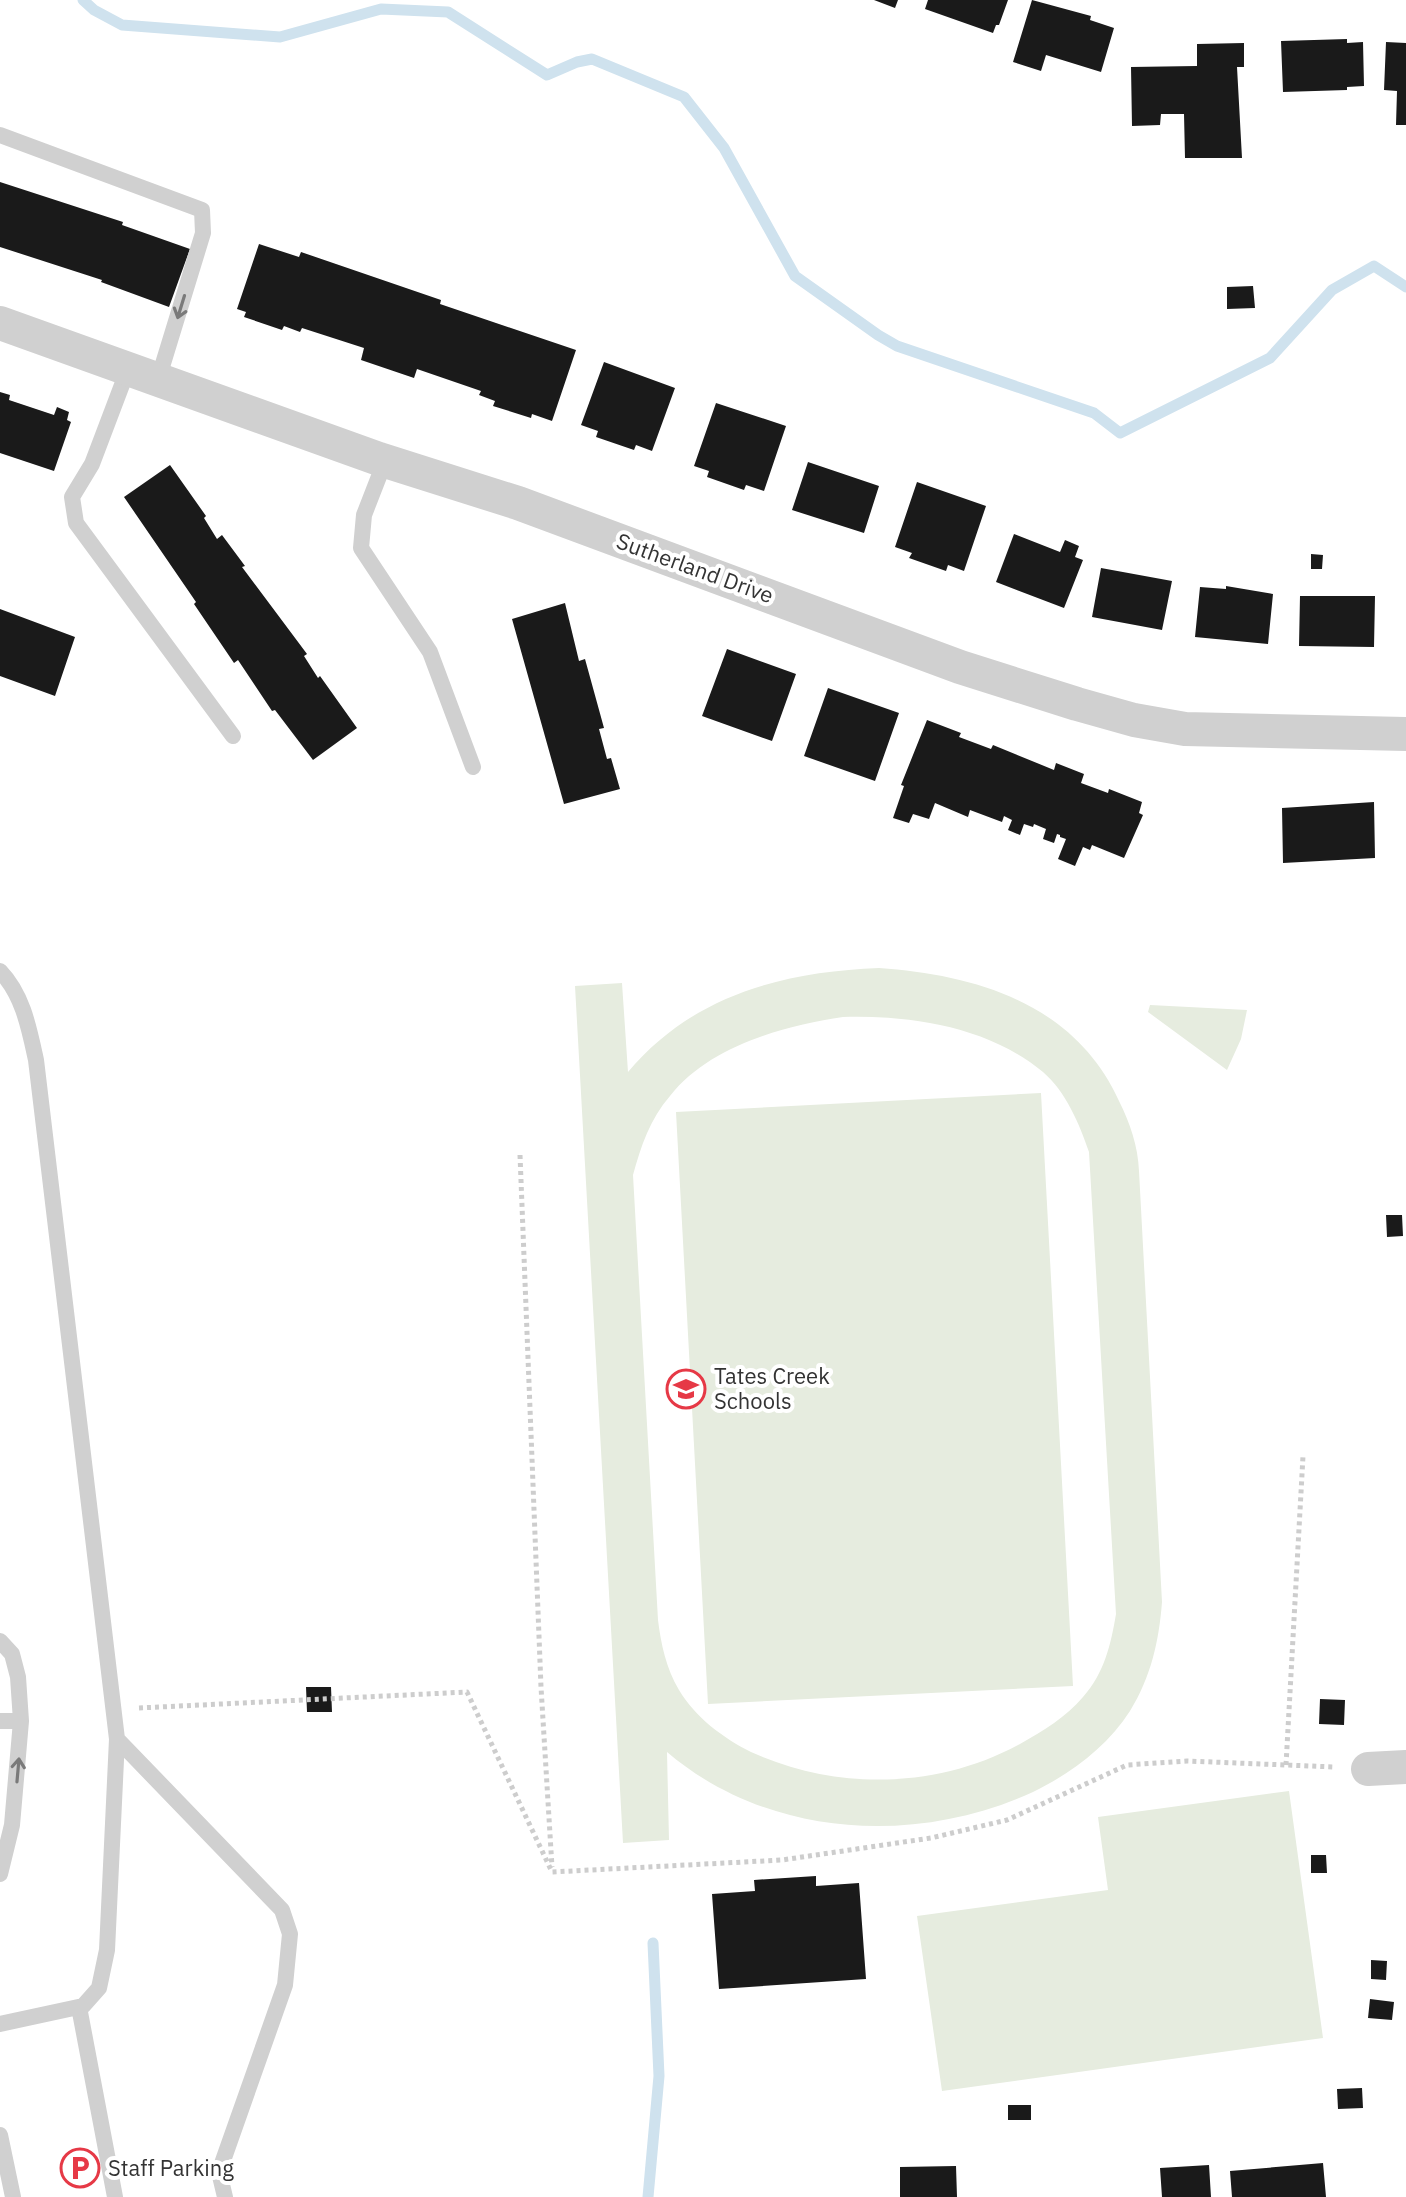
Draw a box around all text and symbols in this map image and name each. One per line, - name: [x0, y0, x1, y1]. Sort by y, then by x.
- one-way arrow: [172, 294, 187, 319]
- street label: Sutherland Drive: [613, 526, 778, 609]
- place label: Tates Creek Schools: [714, 1361, 830, 1415]
- school or university icon: Tates Creek Schools: [665, 1368, 707, 1410]
- one-way arrow: [10, 1757, 25, 1784]
- parking icon: Staff Parking: [59, 2147, 101, 2189]
- place label: Staff Parking: [108, 2153, 234, 2182]

